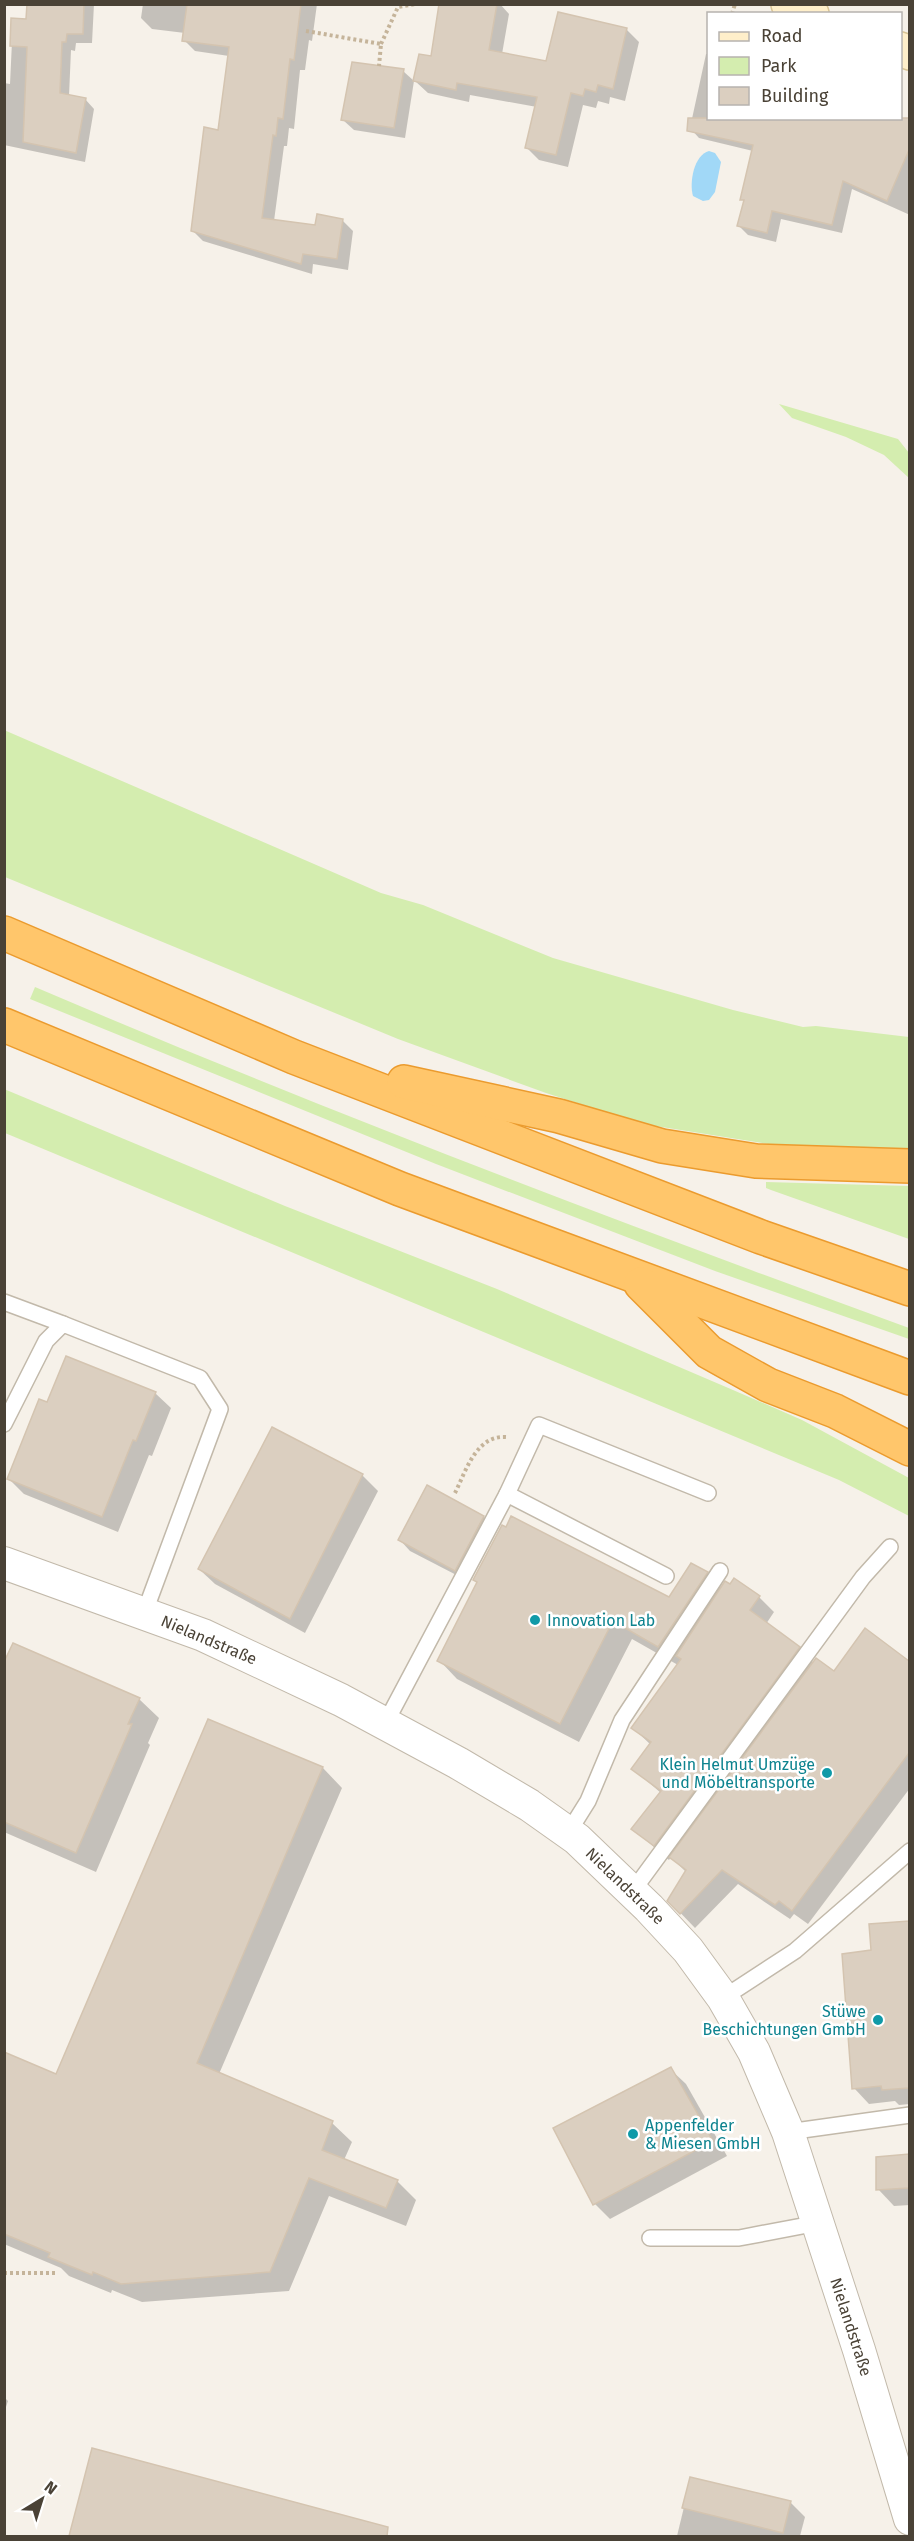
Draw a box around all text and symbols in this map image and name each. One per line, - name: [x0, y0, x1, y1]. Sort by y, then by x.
- legend: [707, 12, 902, 120]
- text: Road: [761, 25, 803, 47]
- text: Park: [761, 55, 797, 77]
- text: Building: [761, 85, 829, 107]
- street label: Nielandstraße: [158, 1611, 260, 1669]
- place label: Innovation Lab: [547, 1611, 655, 1630]
- marker: Innovation Lab: [528, 1613, 542, 1627]
- place label: Klein Helmut Umzüge und Möbeltransporte: [660, 1755, 815, 1792]
- marker: Klein Helmut Umzüge und Möbeltransporte: [820, 1766, 834, 1780]
- street label: Nielandstraße: [582, 1844, 668, 1928]
- place label: Stüwe Beschichtungen GmbH: [702, 2002, 866, 2039]
- marker: Stüwe Beschichtungen GmbH: [871, 2013, 885, 2027]
- place label: Appenfelder & Miesen GmbH: [645, 2116, 761, 2153]
- marker: Appenfelder & Miesen GmbH: [626, 2127, 640, 2141]
- street label: Nielandstraße: [826, 2275, 876, 2379]
- north arrow: [12, 2469, 72, 2529]
- text: N: [41, 2477, 61, 2498]

